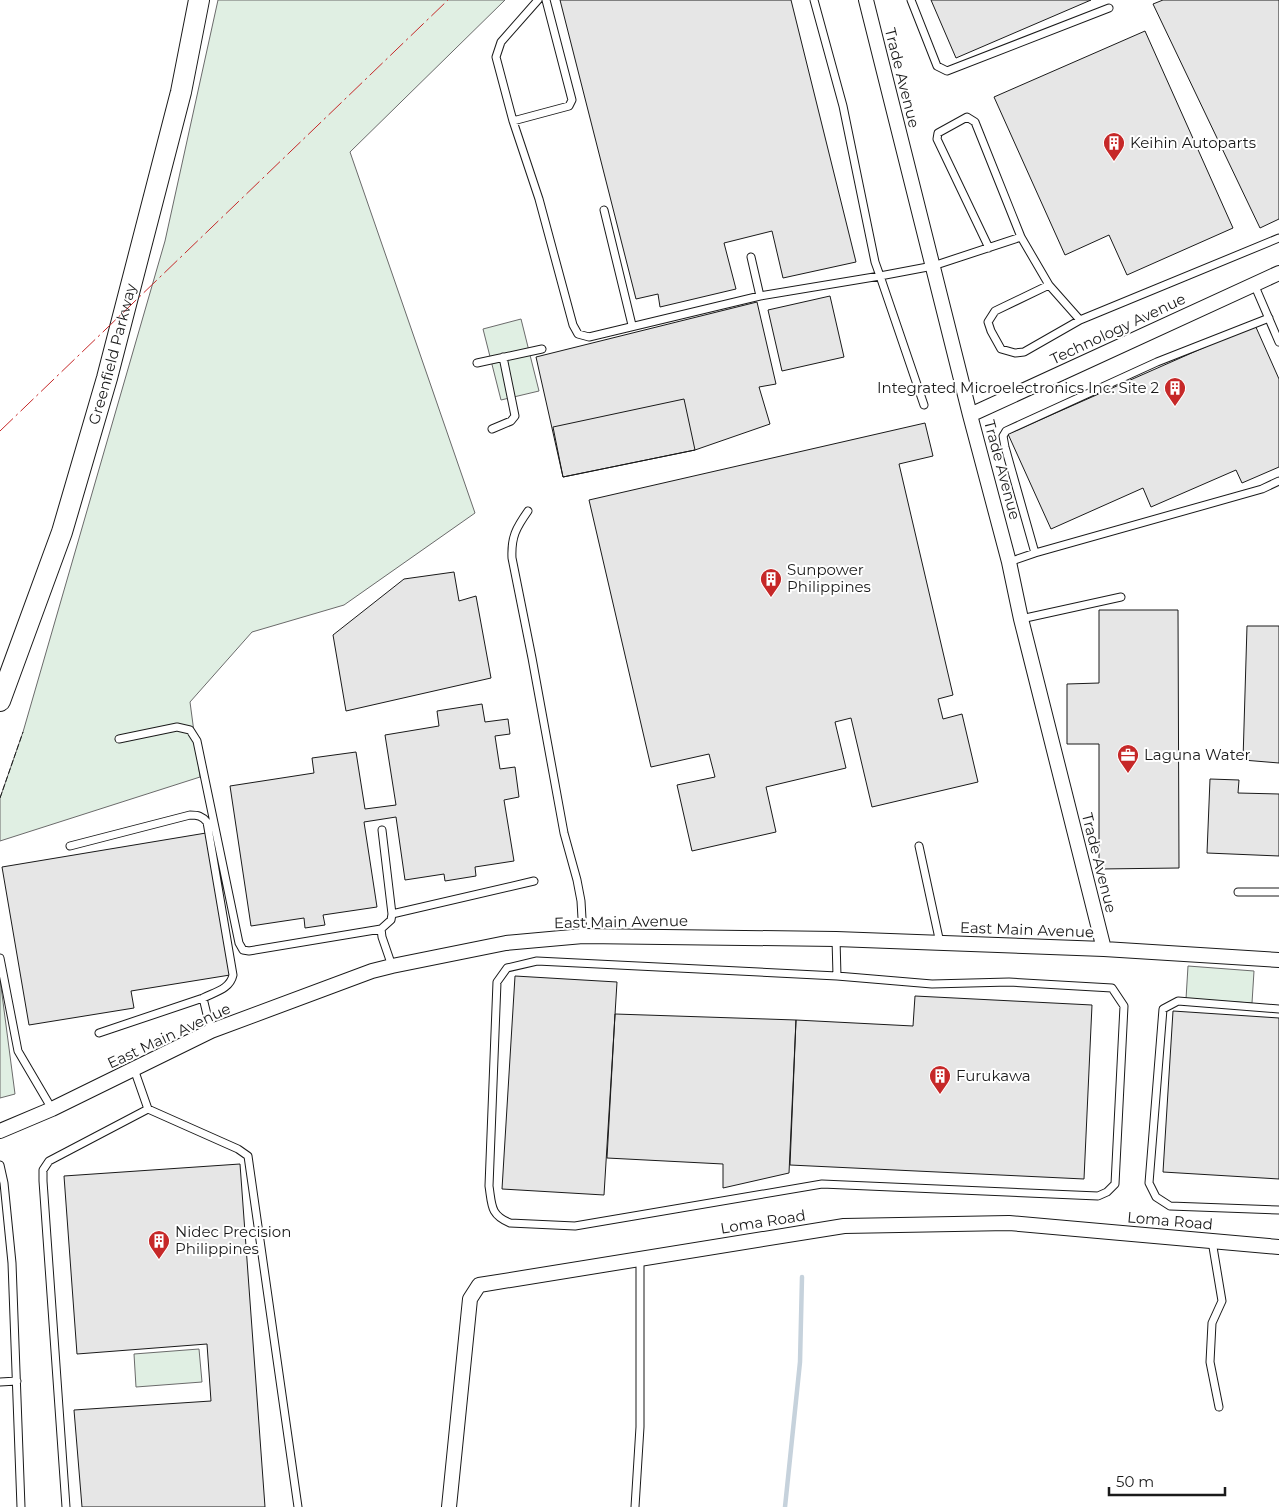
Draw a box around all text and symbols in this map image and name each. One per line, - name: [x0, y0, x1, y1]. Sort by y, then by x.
- street label: Trade Avenue: [881, 26, 924, 130]
- building icon: Keihin Autoparts: [1102, 131, 1126, 162]
- place label: Keihin Autoparts: [1130, 133, 1256, 152]
- street label: Greenfield Parkway: [84, 280, 140, 427]
- street label: Technology Avenue: [1047, 289, 1189, 368]
- building icon: Integrated Microelectronics Inc. Site 2: [1163, 376, 1187, 407]
- place label: Integrated Microelectronics Inc. Site 2: [877, 378, 1159, 397]
- street label: Trade Avenue: [980, 418, 1025, 522]
- place label: Sunpower Philippines: [787, 560, 871, 596]
- building icon: Sunpower Philippines: [759, 567, 783, 598]
- office icon: Laguna Water: [1116, 743, 1140, 774]
- place label: Laguna Water: [1144, 745, 1251, 764]
- street label: Trade Avenue: [1078, 811, 1121, 915]
- street label: East Main Avenue: [554, 911, 688, 932]
- street label: East Main Avenue: [960, 918, 1094, 941]
- street label: East Main Avenue: [104, 999, 234, 1072]
- building icon: Furukawa: [928, 1064, 952, 1095]
- place label: Furukawa: [956, 1066, 1031, 1085]
- street label: Loma Road: [719, 1205, 807, 1238]
- street label: Loma Road: [1126, 1207, 1214, 1234]
- place label: Nidec Precision Philippines: [175, 1222, 291, 1258]
- building icon: Nidec Precision Philippines: [147, 1229, 171, 1260]
- scale bar: [1109, 1464, 1225, 1496]
- text: 50 m: [1116, 1472, 1154, 1491]

